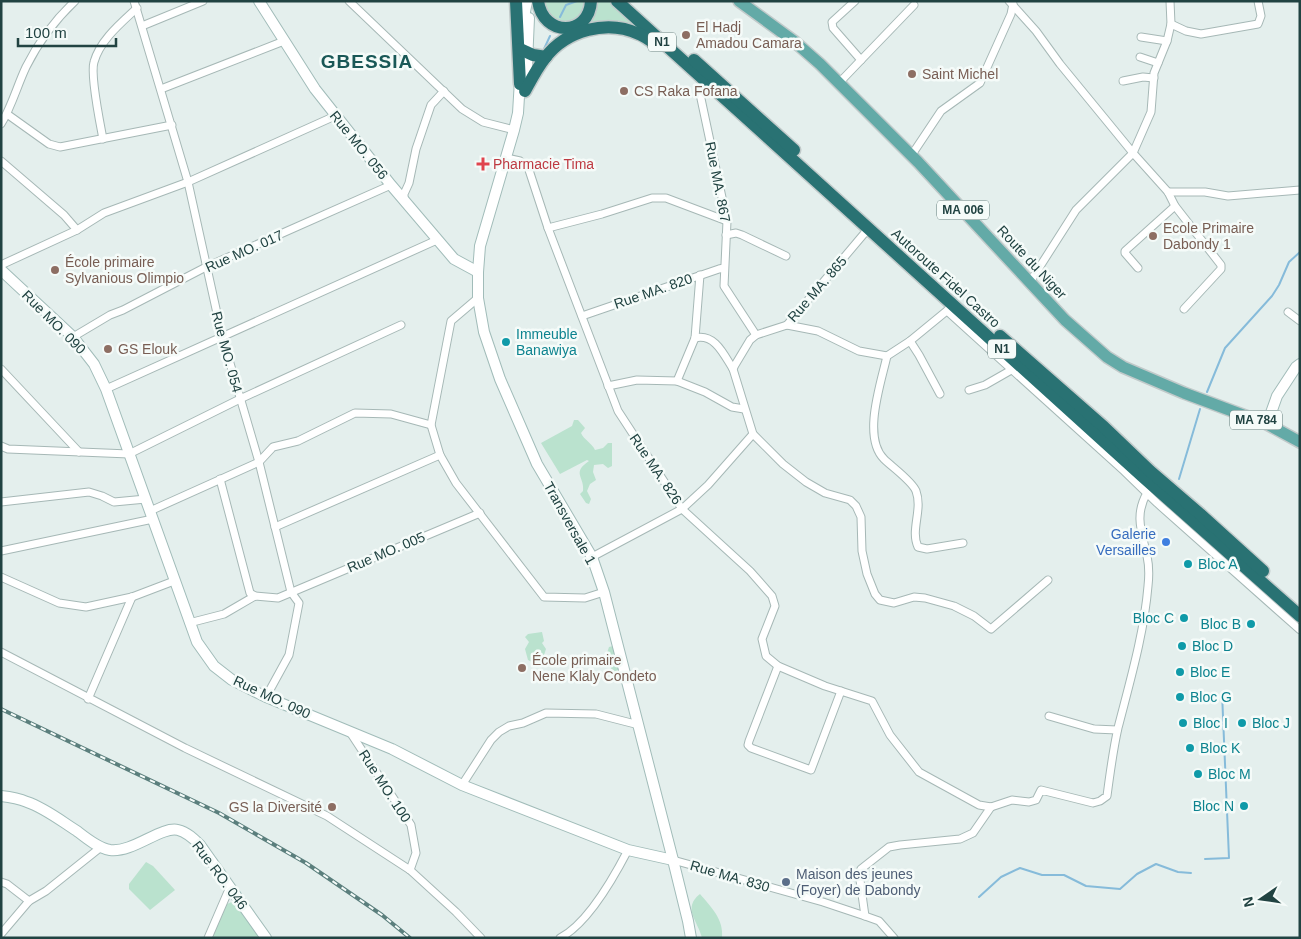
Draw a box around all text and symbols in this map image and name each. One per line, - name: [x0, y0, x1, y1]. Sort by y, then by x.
- scale bar: [18, 15, 115, 47]
- place label: El Hadj Amadou Camara: [696, 19, 802, 51]
- text: 100 m: [25, 24, 67, 41]
- marker: El Hadj Amadou Camara: [680, 29, 692, 41]
- road number: N1: [648, 32, 676, 52]
- district label: GBESSIA: [321, 51, 413, 72]
- place label: Saint Michel: [922, 66, 998, 82]
- marker: Saint Michel: [906, 68, 918, 80]
- place label: CS Raka Fofana: [634, 83, 738, 99]
- marker: CS Raka Fofana: [618, 85, 630, 97]
- street label: Rue MO. 056: [327, 108, 392, 183]
- street label: Rue MA. 867: [702, 140, 734, 224]
- place label: Pharmacie Tima: [493, 156, 594, 172]
- marker: Pharmacie Tima: [477, 158, 489, 170]
- road number: MA 006: [937, 200, 989, 220]
- place label: Ecole Primaire Dabondy 1: [1163, 220, 1254, 252]
- street label: Route du Niger: [994, 222, 1070, 302]
- street label: Autoroute Fidel Castro: [889, 225, 1004, 331]
- street label: Rue MO. 017: [203, 227, 285, 275]
- marker: Ecole Primaire Dabondy 1: [1147, 230, 1159, 242]
- street label: Rue MA. 865: [784, 253, 850, 325]
- place label: École primaire Sylvanious Olimpio: [65, 254, 184, 286]
- marker: École primaire Sylvanious Olimpio: [49, 264, 61, 276]
- street label: Rue MA. 820: [612, 270, 694, 312]
- street label: Rue MO. 090: [19, 287, 89, 357]
- street label: Rue MO. 054: [208, 310, 246, 394]
- place label: Immeuble Banawiya: [516, 326, 578, 358]
- marker: Immeuble Banawiya: [500, 336, 512, 348]
- road number: N1: [988, 339, 1016, 358]
- place label: GS Elouk: [118, 341, 178, 357]
- marker: GS Elouk: [102, 343, 114, 355]
- road number: MA 784: [1230, 410, 1282, 430]
- street label: Rue MA. 826: [627, 431, 686, 508]
- street label: Transversale 1: [541, 479, 599, 567]
- place label: Galerie Versailles: [1096, 526, 1156, 558]
- street label: Rue MO. 005: [345, 528, 428, 576]
- marker: Galerie Versailles: [1160, 536, 1172, 548]
- place label: Bloc A: [1198, 556, 1238, 572]
- marker: Bloc A: [1182, 558, 1194, 570]
- place label: Bloc C: [1133, 610, 1174, 626]
- marker: Bloc C: [1178, 612, 1190, 624]
- place label: Bloc B: [1201, 616, 1241, 632]
- marker: Bloc B: [1245, 618, 1257, 630]
- place label: Bloc D: [1192, 638, 1233, 654]
- marker: Bloc D: [1176, 640, 1188, 652]
- place label: École primaire Nene Klaly Condeto: [532, 652, 657, 684]
- marker: École primaire Nene Klaly Condeto: [516, 662, 528, 674]
- place label: Bloc E: [1190, 664, 1230, 680]
- marker: Bloc E: [1174, 666, 1186, 678]
- street label: Rue MO. 090: [231, 672, 313, 722]
- place label: Bloc G: [1190, 689, 1232, 705]
- marker: Bloc G: [1174, 691, 1186, 703]
- place label: Bloc I: [1193, 715, 1228, 731]
- place label: Bloc J: [1252, 715, 1290, 731]
- marker: Bloc I: [1177, 717, 1189, 729]
- marker: Bloc J: [1236, 717, 1248, 729]
- place label: Bloc K: [1200, 740, 1241, 756]
- marker: Bloc K: [1184, 742, 1196, 754]
- street label: Rue MO. 100: [356, 747, 414, 825]
- place label: Bloc M: [1208, 766, 1251, 782]
- marker: Bloc M: [1192, 768, 1204, 780]
- place label: Bloc N: [1193, 798, 1234, 814]
- place label: GS la Diversité: [229, 799, 322, 815]
- marker: Bloc N: [1238, 800, 1250, 812]
- marker: GS la Diversité: [326, 801, 338, 813]
- street label: Rue RO. 046: [189, 838, 251, 913]
- street label: Rue MA. 830: [689, 857, 772, 895]
- place label: Maison des jeunes (Foyer) de Dabondy: [796, 866, 921, 898]
- north arrow: [1236, 874, 1286, 924]
- marker: Maison des jeunes (Foyer) de Dabondy: [780, 876, 792, 888]
- text: N: [1239, 895, 1257, 909]

